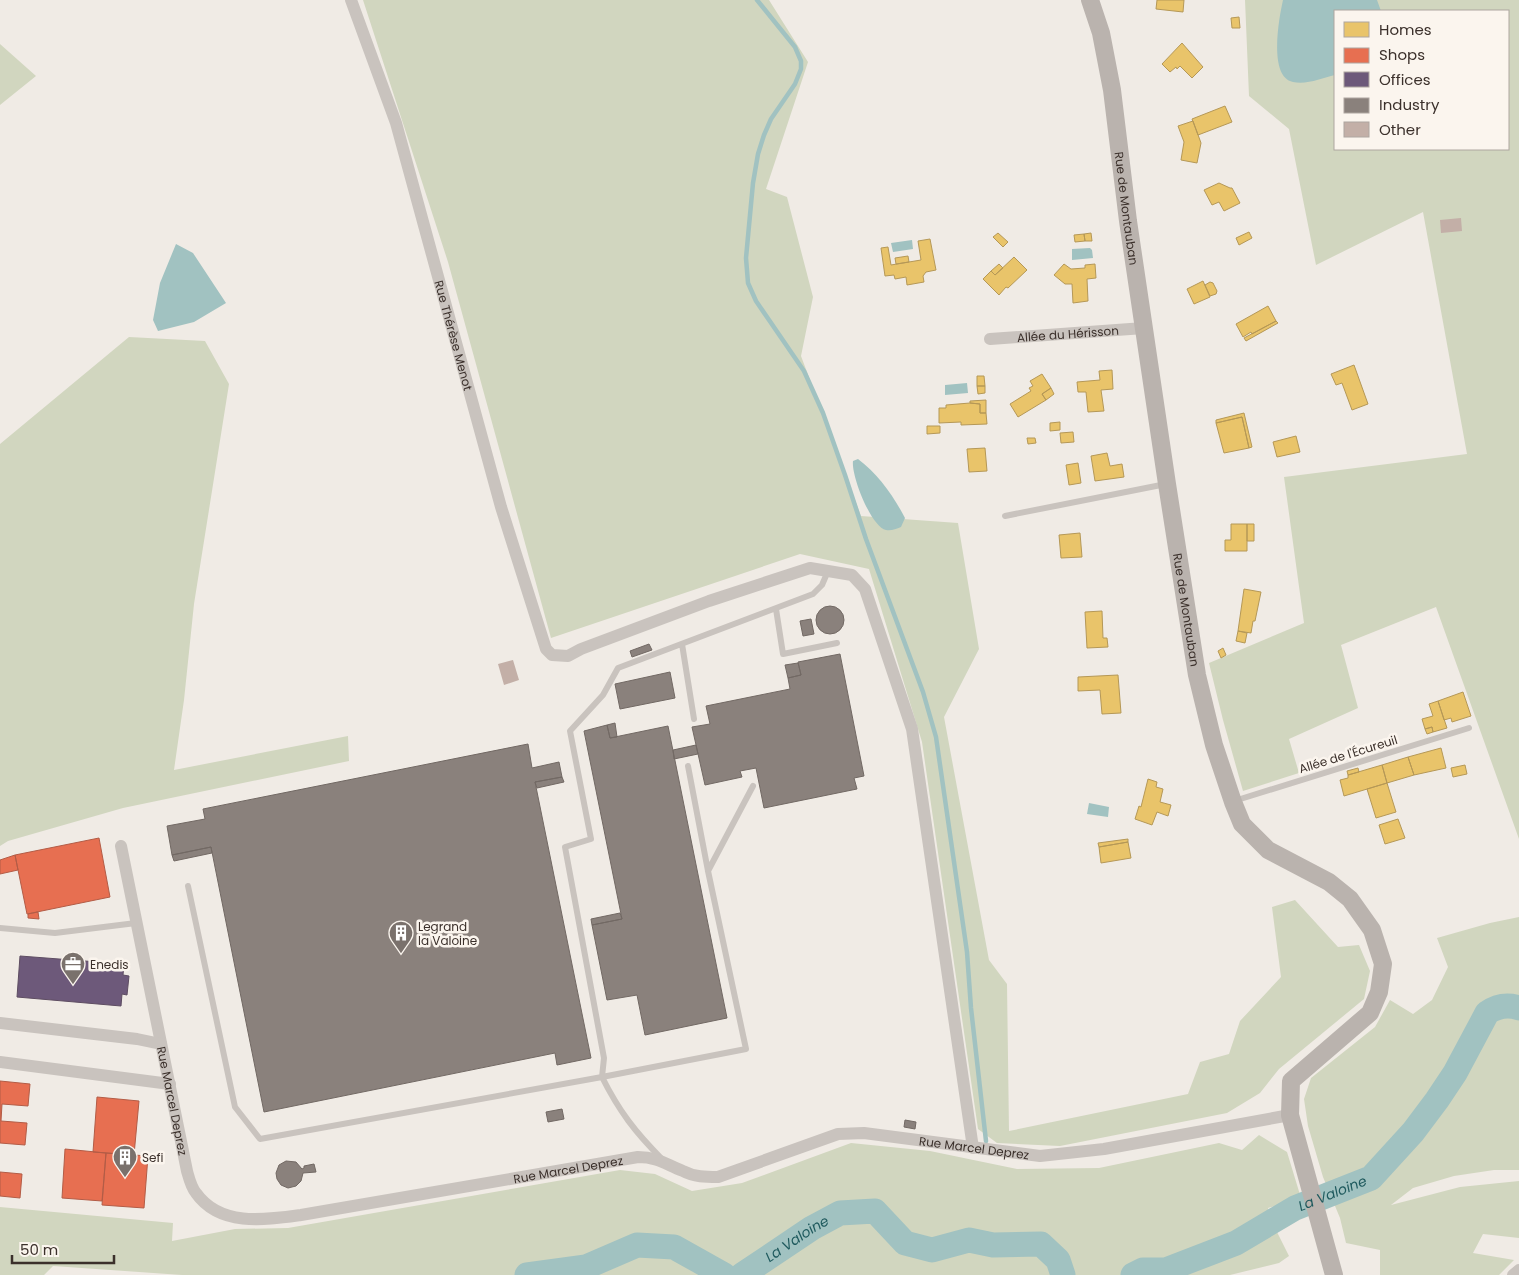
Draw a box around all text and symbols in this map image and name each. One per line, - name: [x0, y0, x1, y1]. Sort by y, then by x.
- legend: [1334, 10, 1509, 150]
- text: Homes: [1379, 19, 1432, 40]
- text: Shops: [1379, 44, 1425, 65]
- text: Offices: [1379, 69, 1431, 90]
- text: Industry: [1379, 94, 1440, 115]
- text: Other: [1379, 119, 1421, 140]
- street label: Rue de Montauban: [1111, 151, 1143, 266]
- street label: Rue Thérèse Menot: [431, 278, 477, 392]
- street label: Allée du Hérisson: [1016, 321, 1119, 346]
- street label: Rue de Montauban: [1169, 552, 1204, 668]
- street label: Allée de l'Écureuil: [1297, 731, 1399, 777]
- place label: Legrand la Valoine: [418, 918, 477, 949]
- building icon: Legrand la Valoine: [388, 920, 414, 954]
- office icon: Enedis: [60, 951, 86, 985]
- place label: Enedis: [90, 956, 129, 973]
- street label: Rue Marcel Deprez: [153, 1045, 192, 1157]
- street label: Rue Marcel Deprez: [918, 1132, 1030, 1163]
- building icon: Sefi: [112, 1144, 138, 1178]
- place label: Sefi: [142, 1149, 163, 1166]
- street label: Rue Marcel Deprez: [512, 1151, 624, 1187]
- water label: La Valoine: [1295, 1171, 1370, 1216]
- water label: La Valoine: [761, 1211, 833, 1267]
- scale bar: [12, 1232, 115, 1264]
- text: 50 m: [20, 1239, 58, 1260]

